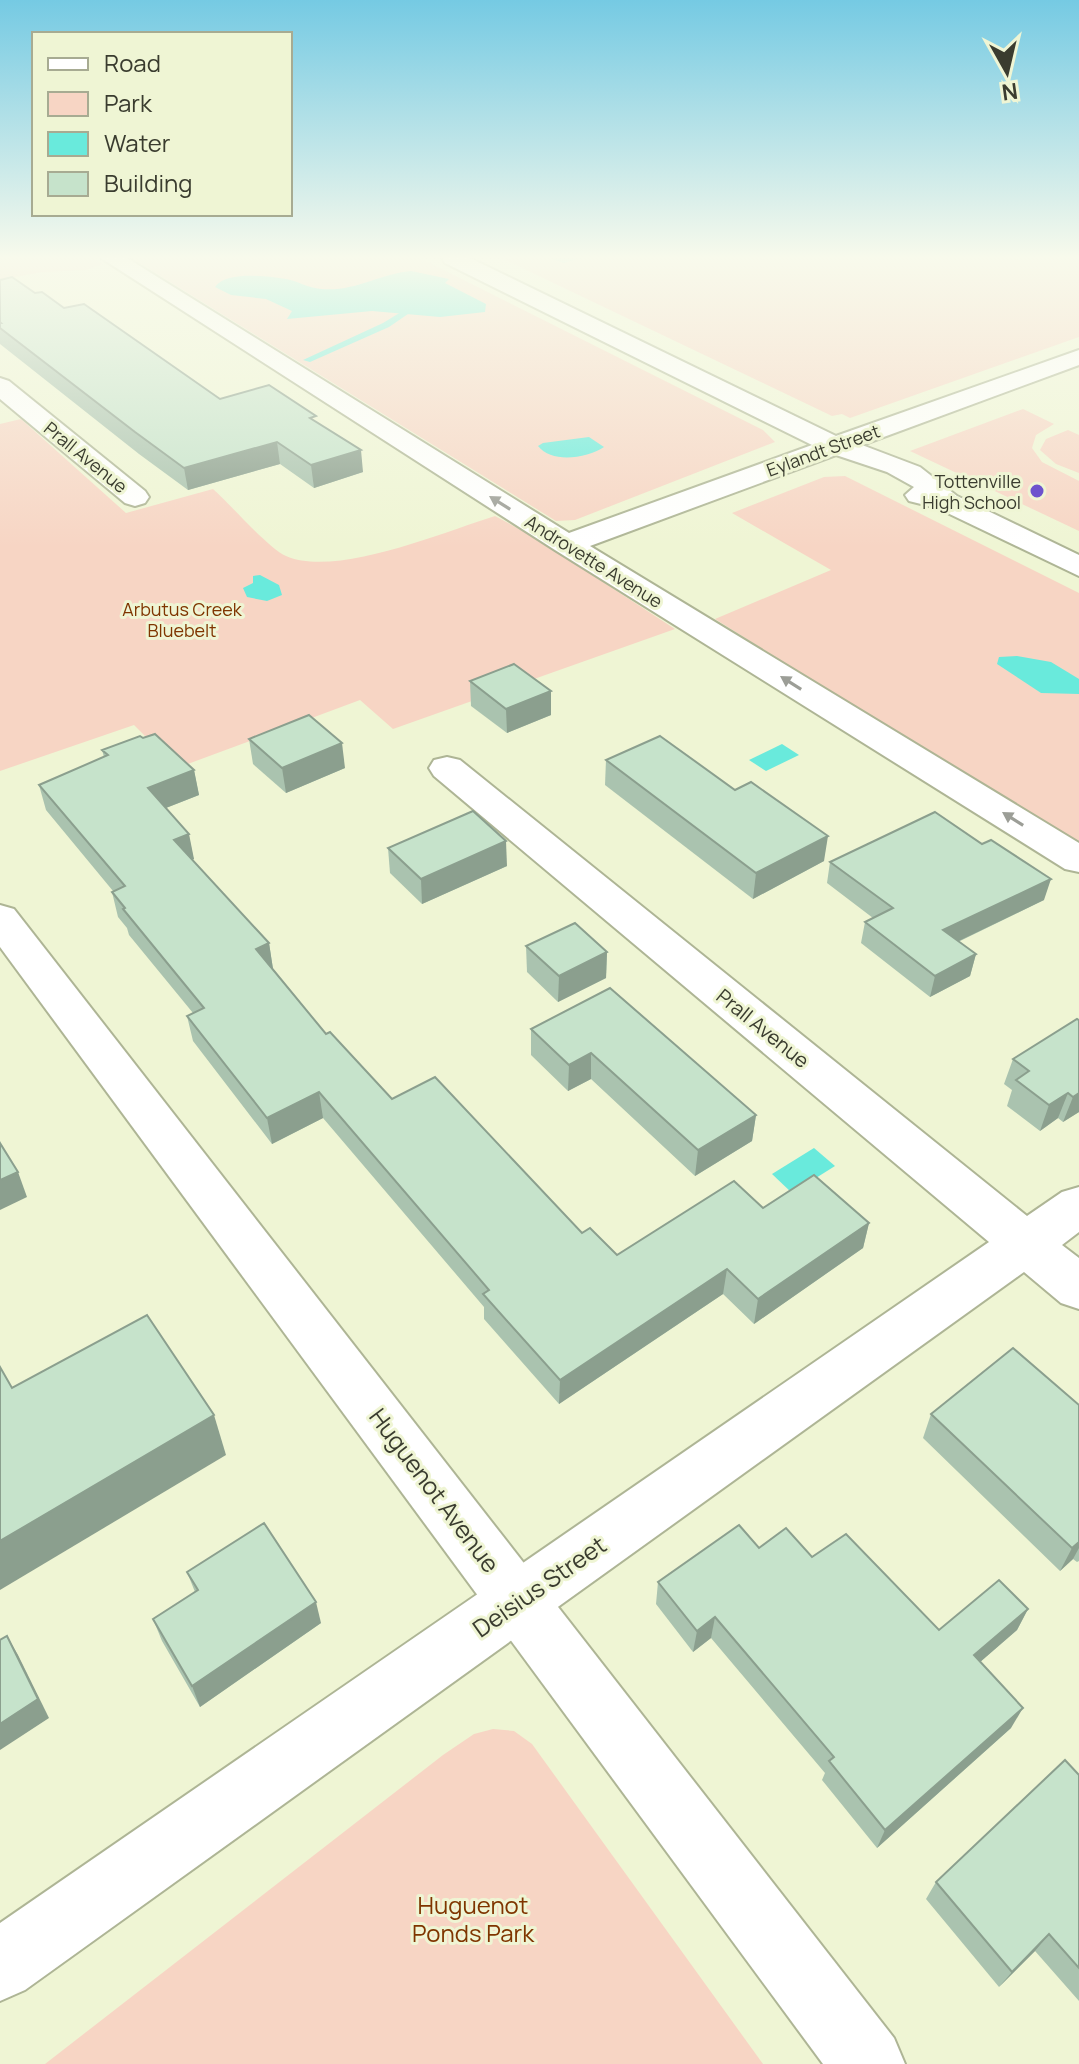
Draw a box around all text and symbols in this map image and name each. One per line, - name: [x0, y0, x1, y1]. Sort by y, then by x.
- legend: [32, 32, 292, 216]
- north arrow: [967, 32, 1047, 112]
- text: Road: [104, 46, 161, 79]
- text: N: [1000, 76, 1020, 108]
- text: Park: [104, 86, 153, 119]
- text: Water: [104, 126, 171, 159]
- text: Building: [104, 166, 192, 199]
- street label: Prall Avenue: [39, 416, 133, 498]
- street label: Eylandt Street: [763, 418, 883, 482]
- place label: Tottenville High School: [922, 469, 1021, 514]
- marker: Tottenville High School: [1028, 482, 1046, 500]
- one-way arrow: [490, 495, 511, 510]
- street label: Androvette Avenue: [521, 509, 667, 613]
- park label: Arbutus Creek Bluebelt: [122, 597, 243, 642]
- one-way arrow: [780, 676, 802, 690]
- one-way arrow: [1002, 811, 1023, 826]
- street label: Prall Avenue: [711, 982, 815, 1074]
- street label: Huguenot Avenue: [362, 1401, 508, 1579]
- street label: Deisius Street: [466, 1528, 612, 1644]
- park label: Huguenot Ponds Park: [412, 1888, 535, 1949]

